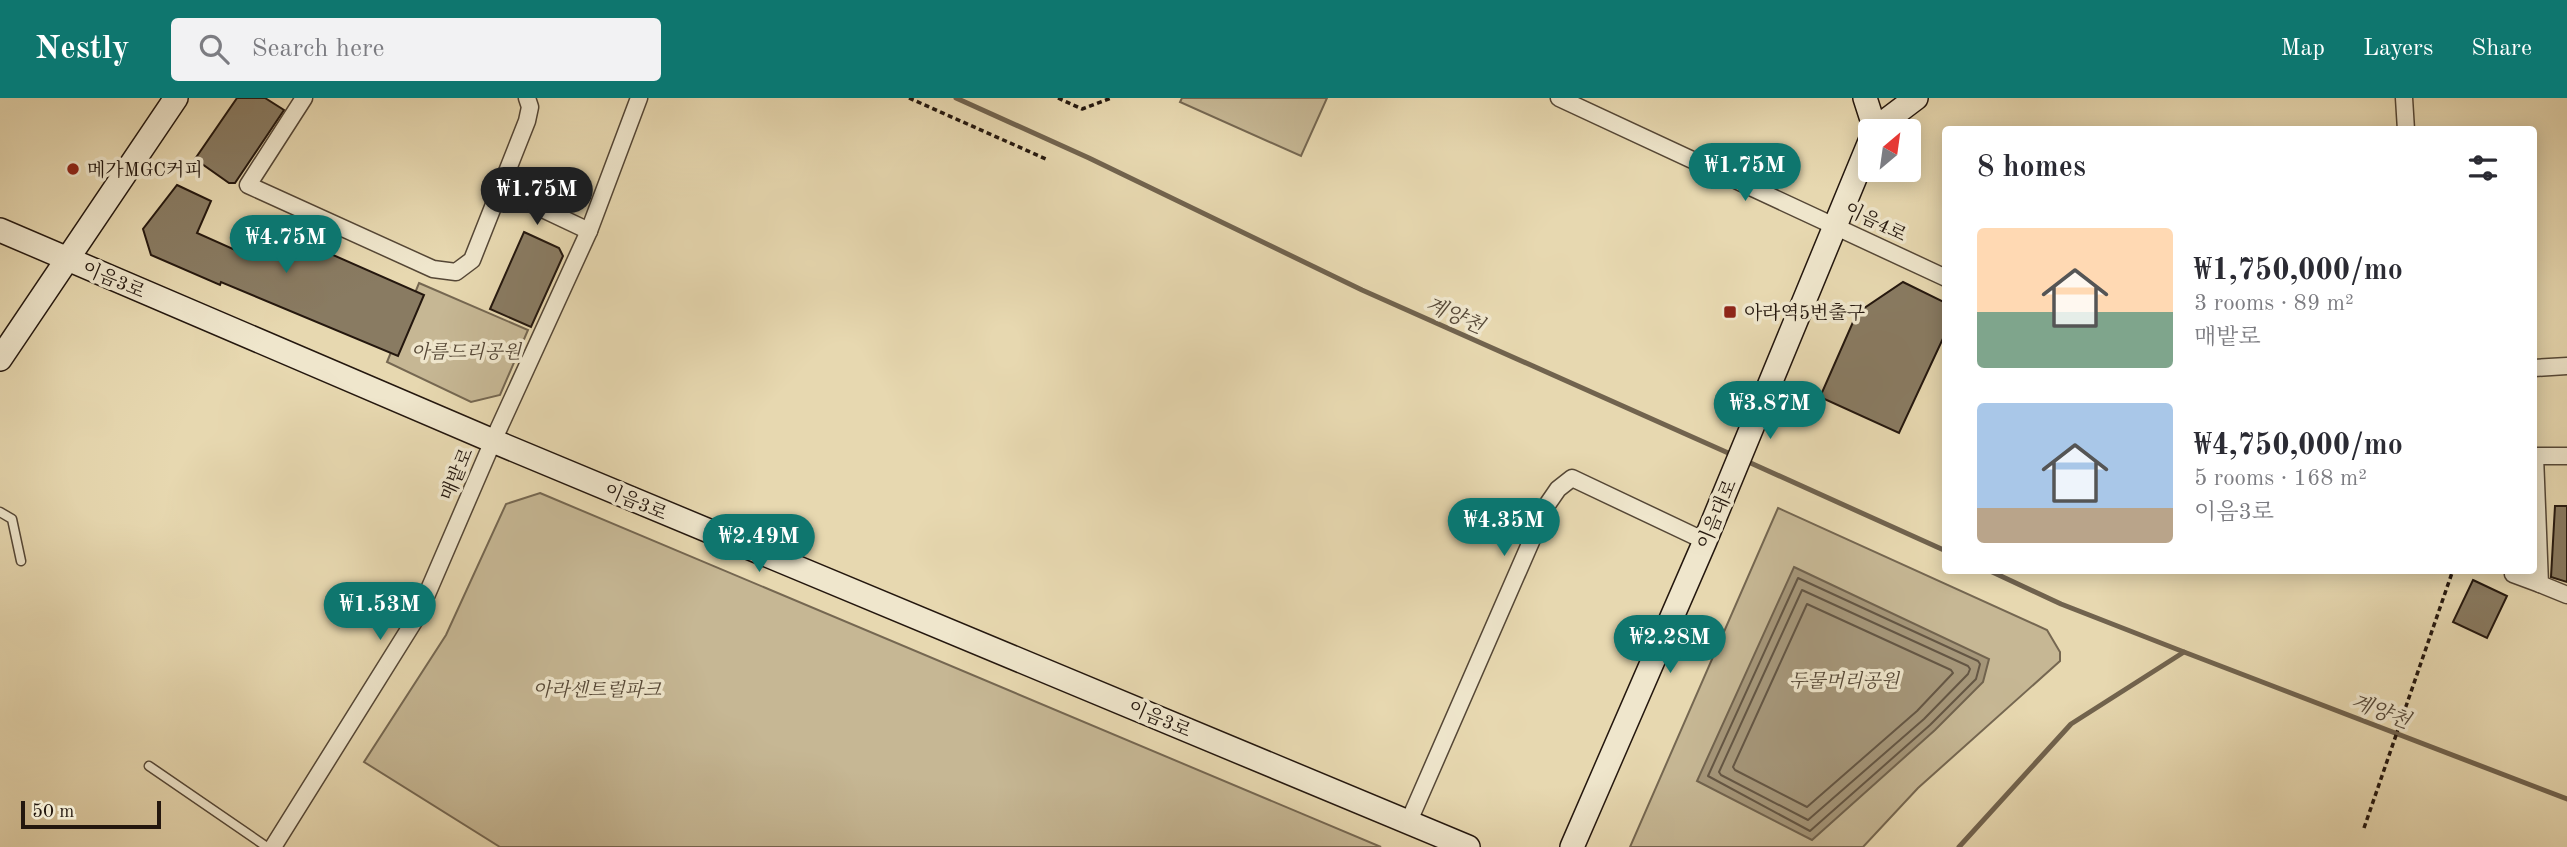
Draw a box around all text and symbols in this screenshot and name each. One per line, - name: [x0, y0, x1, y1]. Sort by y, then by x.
- search box: [171, 18, 661, 81]
- icon: search: [195, 30, 233, 68]
- text: Nestly: [35, 33, 129, 66]
- text: Search here: [251, 36, 385, 62]
- text: Map: [2281, 37, 2325, 61]
- text: Layers: [2363, 37, 2433, 61]
- text: Share: [2471, 37, 2532, 61]
- north arrow: [1858, 119, 1922, 182]
- map controls: [1858, 119, 1921, 182]
- pin: ₩1.75M: [1688, 144, 1802, 203]
- icon: filters: [2464, 149, 2502, 187]
- text: 8 homes: [1977, 153, 2086, 183]
- text: ₩1.75M: [1705, 154, 1785, 177]
- place label: 메가MGC커피: [87, 160, 203, 181]
- marker: 메가MGC커피: [65, 161, 81, 177]
- pin: ₩1.75M: [480, 167, 594, 227]
- text: ₩1.75M: [497, 178, 577, 201]
- street label: 이음4로: [1841, 198, 1910, 246]
- pin: ₩4.75M: [229, 216, 343, 275]
- text: ₩4.75M: [246, 226, 326, 249]
- icon: home: [2033, 256, 2117, 340]
- text: ₩1,750,000/mo: [2194, 256, 2403, 286]
- street label: 이음3로: [79, 258, 148, 303]
- text: 3 rooms · 89 m²: [2194, 292, 2354, 315]
- water label: 계양천: [1422, 293, 1489, 339]
- place label: 아라역5번출구: [1744, 302, 1865, 324]
- marker: 아라역5번출구: [1722, 304, 1738, 320]
- text: 매밭로: [2194, 326, 2261, 349]
- park label: 아름드리공원: [411, 341, 523, 363]
- pin: ₩3.87M: [1713, 382, 1827, 441]
- text: ₩3.87M: [1730, 392, 1810, 415]
- icon: home: [2033, 431, 2117, 515]
- text: ₩4,750,000/mo: [2194, 431, 2403, 461]
- street label: 매밭로: [437, 445, 478, 504]
- text: 5 rooms · 168 m²: [2194, 467, 2367, 490]
- street label: 이음대로: [1693, 477, 1741, 552]
- street label: 이음3로: [601, 480, 670, 525]
- pin: ₩4.35M: [1447, 498, 1561, 558]
- text: 이음3로: [2194, 501, 2274, 524]
- text: ₩4.35M: [1464, 509, 1544, 532]
- pin: ₩2.49M: [702, 514, 816, 574]
- text: ₩2.49M: [719, 525, 799, 548]
- pin: ₩1.53M: [323, 582, 437, 642]
- text: ₩1.53M: [340, 593, 420, 616]
- pin: ₩2.28M: [1613, 616, 1727, 675]
- text: ₩2.28M: [1630, 626, 1710, 649]
- park label: 두물머리공원: [1789, 670, 1901, 692]
- park label: 아라센트럴파크: [533, 679, 662, 701]
- water label: 계양천: [2348, 690, 2415, 734]
- street label: 이음3로: [1125, 697, 1194, 742]
- scale bar: [21, 798, 161, 830]
- text: 50 m: [32, 803, 74, 822]

